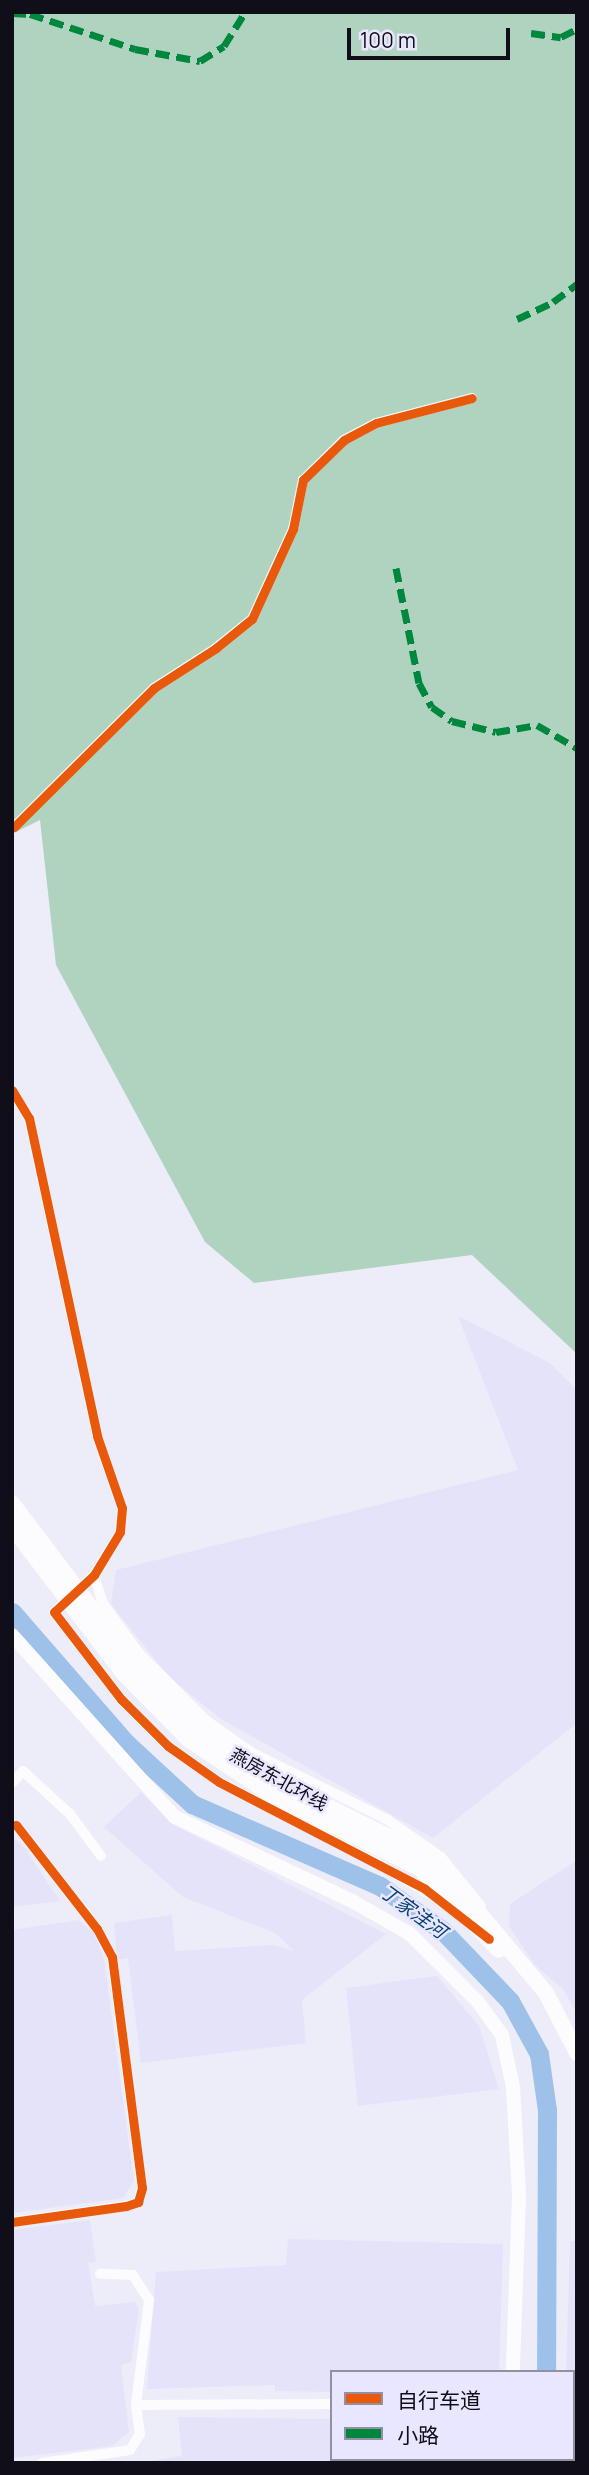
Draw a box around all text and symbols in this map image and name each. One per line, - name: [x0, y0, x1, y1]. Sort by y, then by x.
- scale bar: [351, 14, 514, 58]
- text: 100 m: [360, 26, 416, 54]
- street label: 燕房东北环线: [227, 1743, 331, 1815]
- water label: 丁家洼河: [376, 1880, 450, 1944]
- legend: [330, 2370, 575, 2461]
- text: 自行车道: [397, 2386, 481, 2414]
- text: 小路: [397, 2421, 439, 2449]

